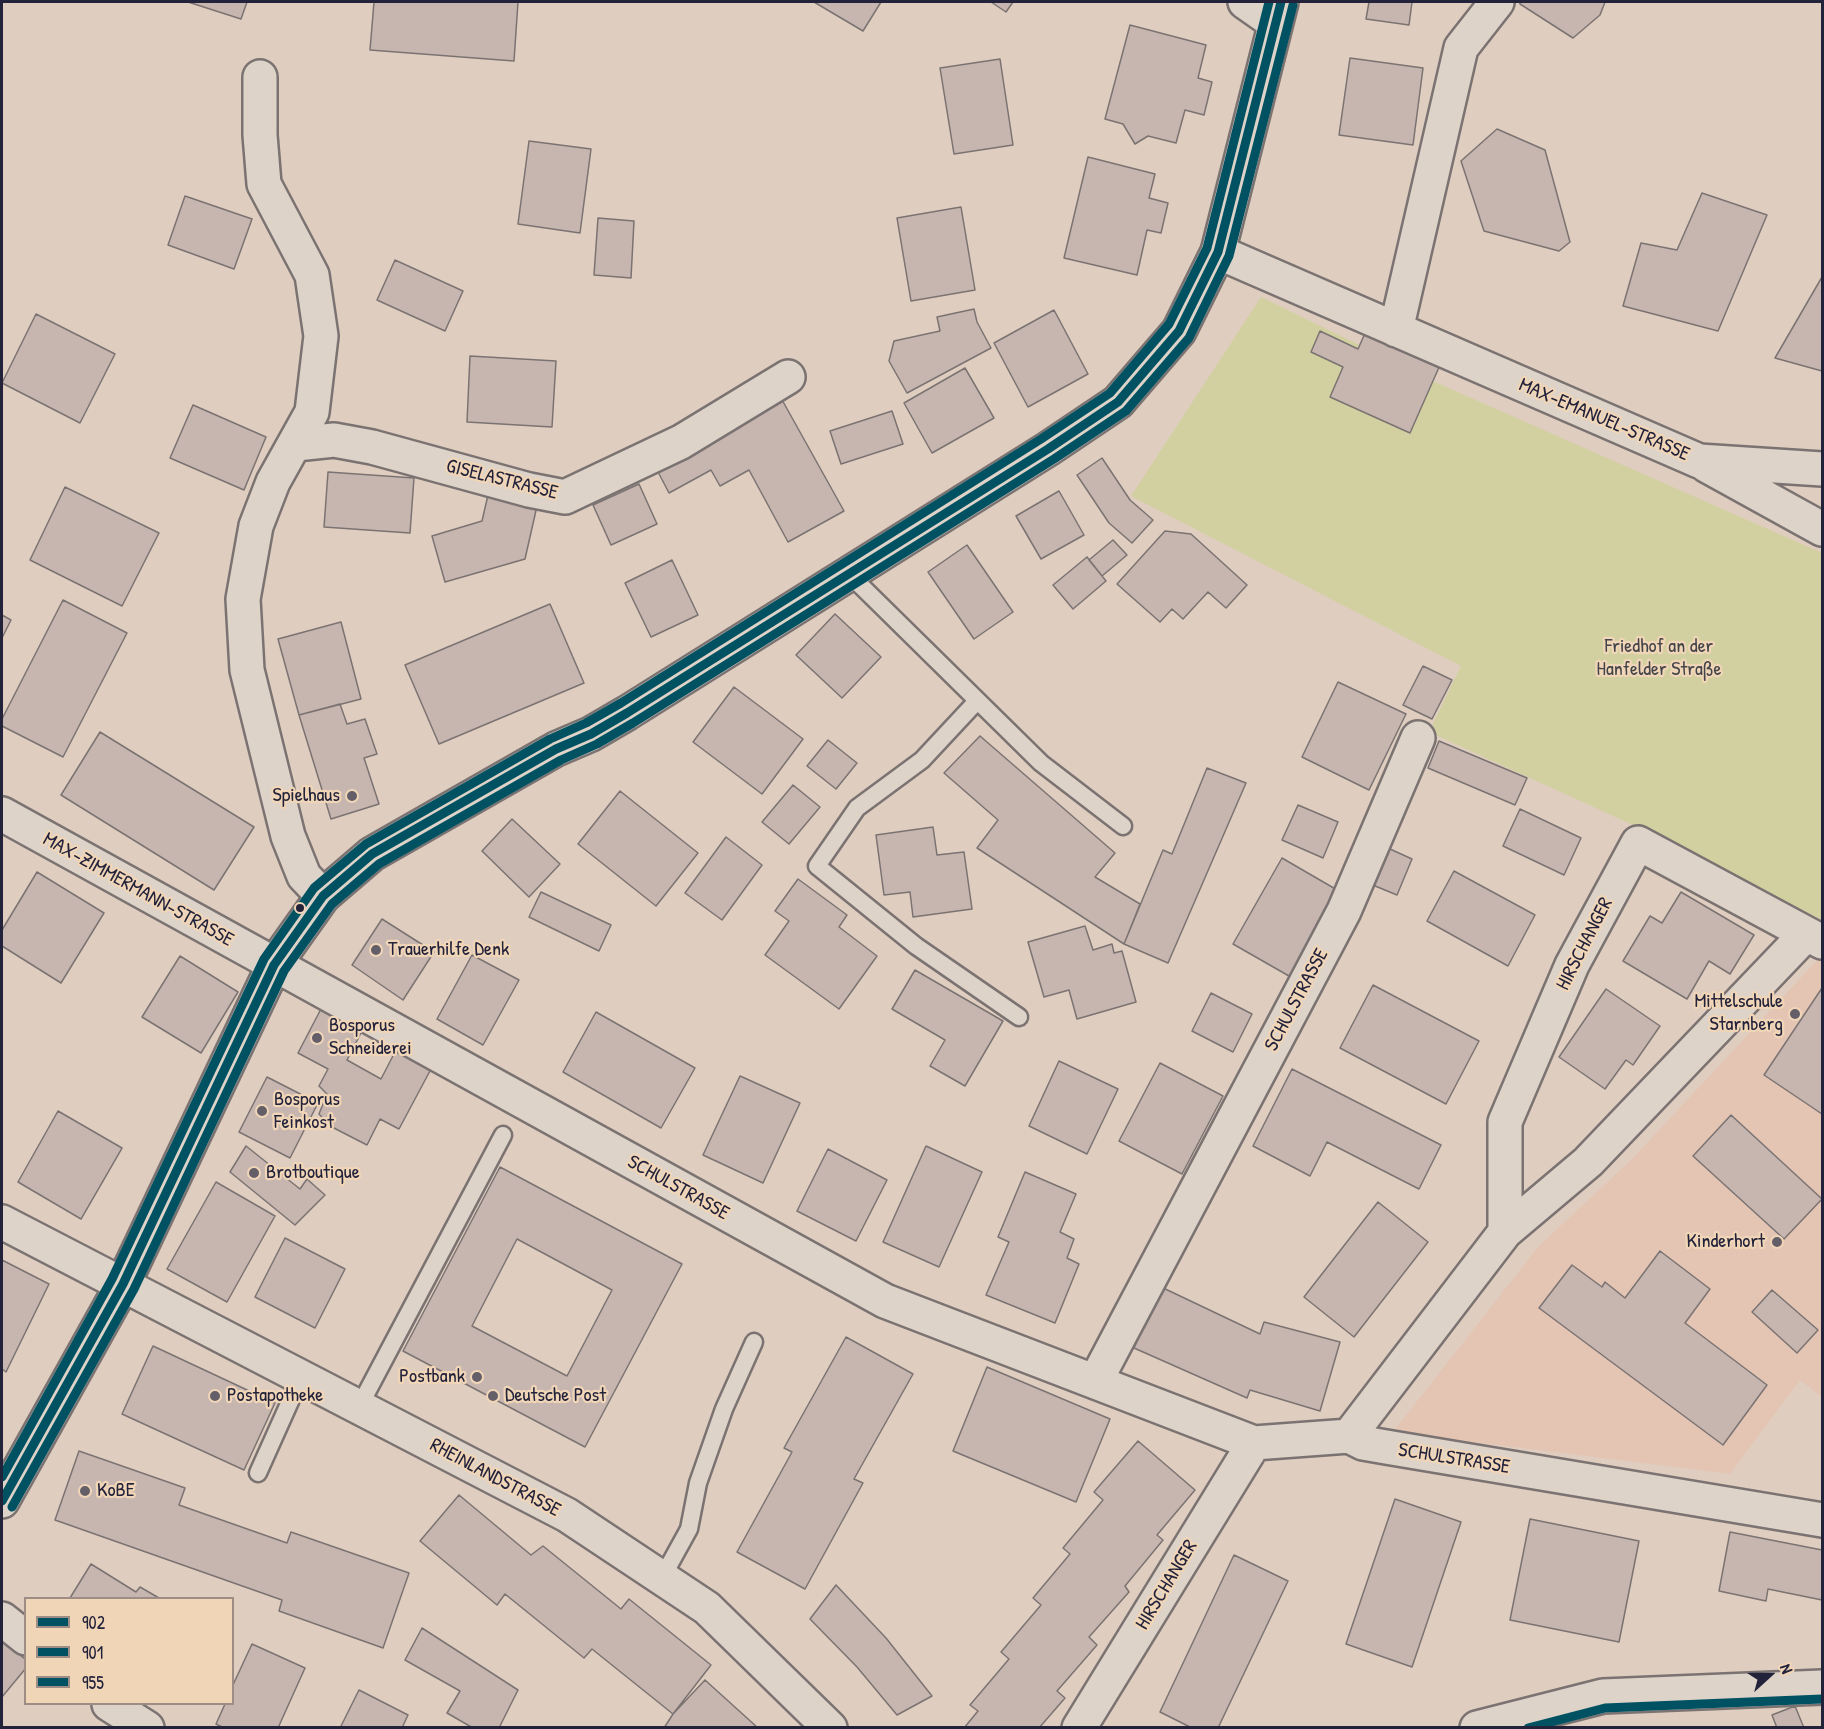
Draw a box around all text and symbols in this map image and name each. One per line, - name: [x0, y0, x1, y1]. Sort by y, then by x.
- street label: MAX-EMANUEL-STRASSE: [1515, 373, 1693, 467]
- street label: GISELASTRASSE: [444, 455, 560, 505]
- park label: Friedhof an der Hanfelder Straße: [1597, 635, 1721, 682]
- place label: Spielhaus: [273, 784, 340, 808]
- marker: Spielhaus: [345, 789, 359, 803]
- street label: MAX-ZIMMERMANN-STRASSE: [39, 828, 237, 952]
- street label: HIRSCHANGER: [1551, 894, 1619, 994]
- unlabelled marker: [294, 902, 306, 914]
- place label: Trauerhilfe Denk: [388, 938, 509, 962]
- marker: Trauerhilfe Denk: [369, 943, 383, 957]
- street label: SCHULSTRASSE: [1260, 945, 1334, 1055]
- place label: Mittelschule Starnberg: [1694, 990, 1783, 1037]
- marker: Mittelschule Starnberg: [1788, 1007, 1802, 1021]
- place label: Bosporus Schneiderei: [329, 1014, 412, 1061]
- marker: Bosporus Schneiderei: [310, 1031, 324, 1045]
- place label: Bosporus Feinkost: [274, 1088, 340, 1135]
- marker: Bosporus Feinkost: [255, 1104, 269, 1118]
- street label: SCHULSTRASSE: [623, 1150, 733, 1226]
- place label: Brotboutique: [266, 1161, 360, 1185]
- marker: Brotboutique: [247, 1166, 261, 1180]
- place label: Kinderhort: [1687, 1230, 1765, 1254]
- marker: Kinderhort: [1770, 1235, 1784, 1249]
- place label: Postbank: [399, 1365, 465, 1389]
- marker: Postbank: [470, 1370, 484, 1384]
- place label: Postapotheke: [227, 1384, 323, 1408]
- place label: Deutsche Post: [505, 1384, 606, 1408]
- marker: Postapotheke: [208, 1389, 222, 1403]
- marker: Deutsche Post: [486, 1389, 500, 1403]
- street label: RHEINLANDSTRASSE: [426, 1433, 564, 1523]
- street label: SCHULSTRASSE: [1397, 1438, 1511, 1480]
- place label: KoBE: [97, 1479, 134, 1503]
- marker: KoBE: [78, 1484, 92, 1498]
- street label: HIRSCHANGER: [1131, 1536, 1203, 1634]
- legend: [24, 1597, 234, 1705]
- text: 902: [82, 1610, 105, 1635]
- text: 901: [82, 1640, 103, 1665]
- north arrow: [1740, 1645, 1800, 1705]
- text: N: [1775, 1661, 1799, 1676]
- text: 955: [82, 1670, 104, 1695]

